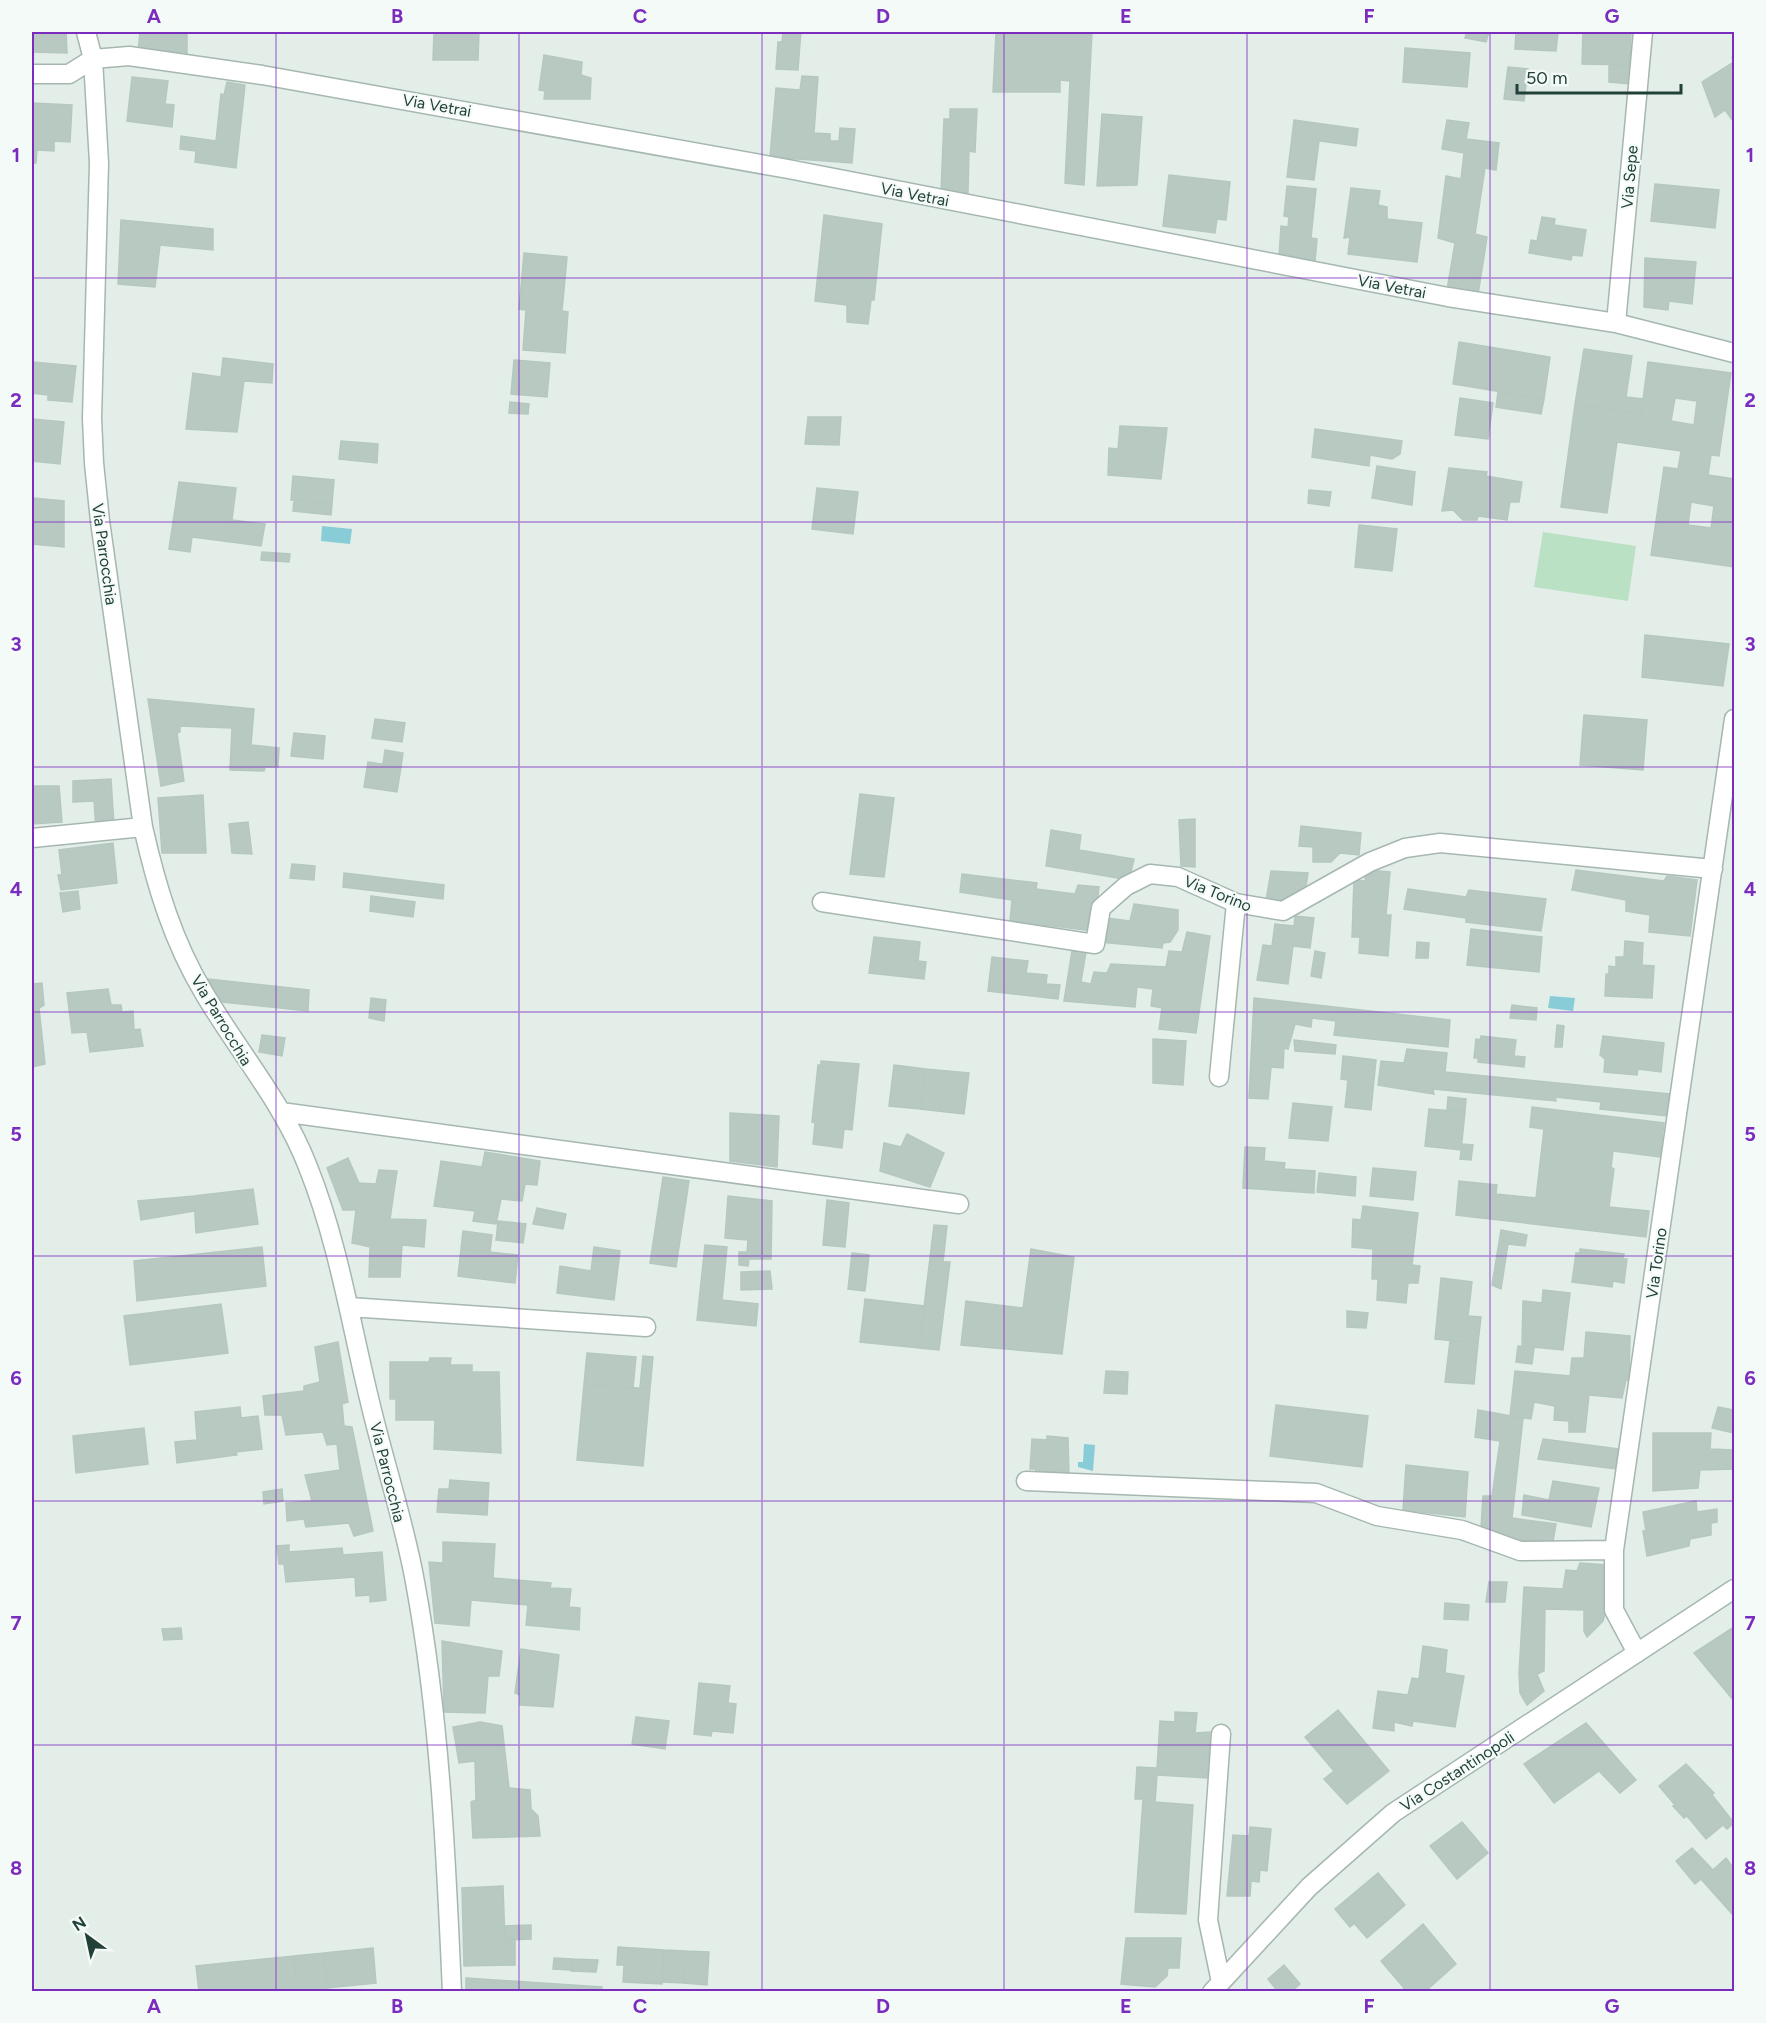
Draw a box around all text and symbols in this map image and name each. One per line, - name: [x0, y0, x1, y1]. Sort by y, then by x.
- text: A: [147, 4, 162, 28]
- text: B: [391, 4, 403, 28]
- text: C: [633, 4, 647, 28]
- text: D: [876, 4, 890, 28]
- text: E: [1120, 4, 1132, 28]
- text: F: [1363, 4, 1375, 28]
- text: G: [1605, 4, 1620, 28]
- scale bar: [1517, 57, 1680, 95]
- text: 50 m: [1526, 67, 1568, 89]
- street label: Via Vetrai: [401, 90, 473, 121]
- text: 1: [12, 143, 20, 167]
- text: 1: [1746, 143, 1754, 167]
- street label: Via Sepe: [1617, 144, 1642, 210]
- street label: Via Vetrai: [879, 179, 951, 210]
- street label: Via Vetrai: [1356, 271, 1428, 302]
- text: 2: [10, 388, 22, 412]
- text: 2: [1744, 388, 1756, 412]
- street label: Via Parrocchia: [88, 502, 121, 606]
- text: 3: [10, 632, 22, 656]
- text: 3: [1744, 632, 1756, 656]
- street label: Via Torino: [1181, 871, 1254, 916]
- text: 4: [10, 877, 23, 901]
- text: 4: [1744, 877, 1757, 901]
- street label: Via Parrocchia: [187, 971, 256, 1069]
- text: 5: [10, 1122, 22, 1146]
- text: 5: [1744, 1122, 1756, 1146]
- street label: Via Torino: [1642, 1226, 1671, 1300]
- text: 6: [10, 1366, 22, 1390]
- text: 6: [1744, 1366, 1756, 1390]
- street label: Via Parrocchia: [366, 1420, 409, 1524]
- text: 7: [10, 1611, 22, 1635]
- text: 7: [1744, 1611, 1756, 1635]
- street label: Via Costantinopoli: [1397, 1727, 1518, 1815]
- text: 8: [10, 1856, 22, 1880]
- text: 8: [1744, 1856, 1756, 1880]
- north arrow: [57, 1906, 117, 1966]
- text: N: [69, 1913, 89, 1935]
- text: A: [147, 1994, 162, 2018]
- text: B: [391, 1994, 403, 2018]
- text: C: [633, 1994, 647, 2018]
- text: D: [876, 1994, 890, 2018]
- text: E: [1120, 1994, 1132, 2018]
- text: F: [1363, 1994, 1375, 2018]
- text: G: [1605, 1994, 1620, 2018]

